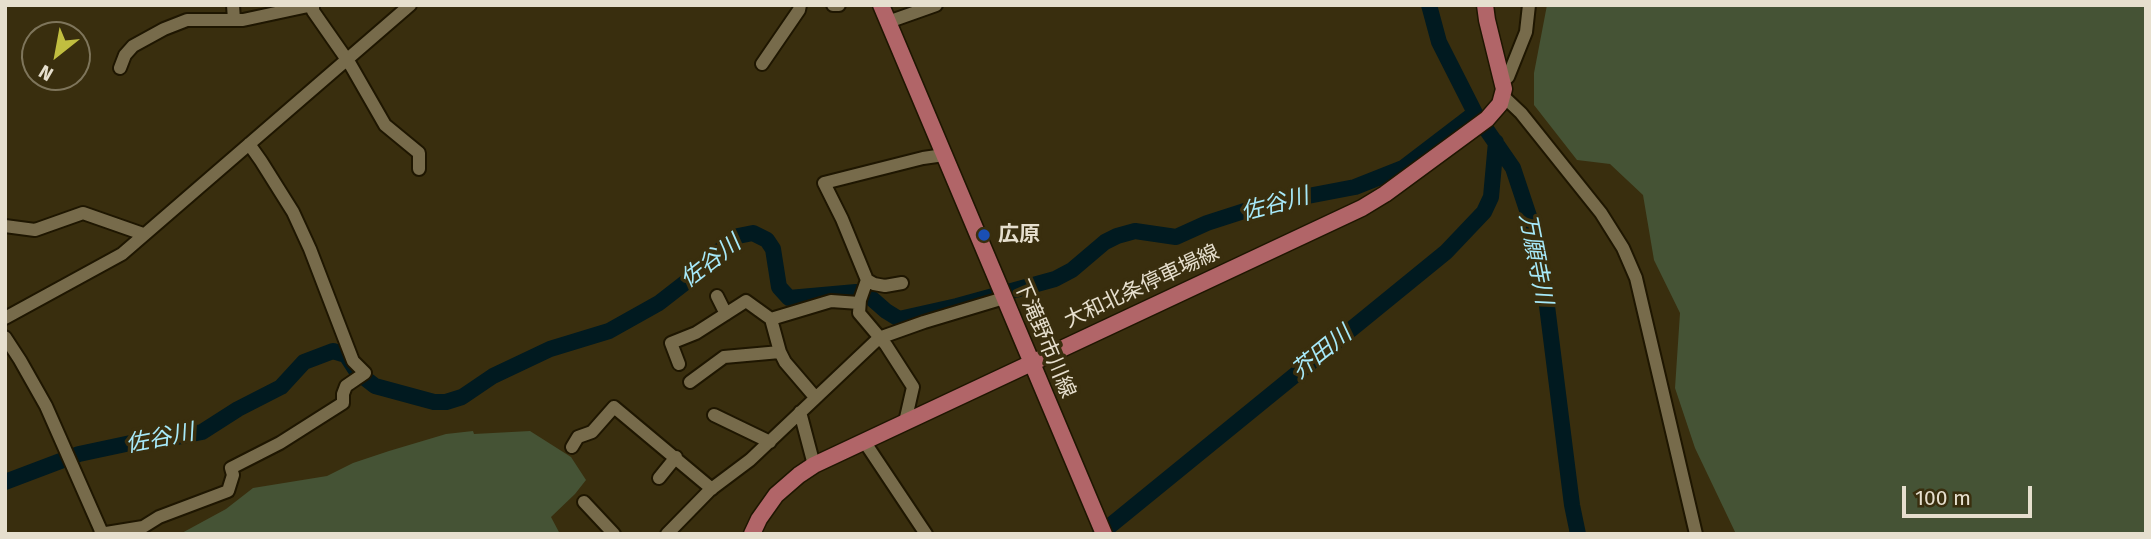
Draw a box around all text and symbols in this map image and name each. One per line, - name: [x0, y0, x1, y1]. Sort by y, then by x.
- north arrow: [21, 21, 91, 91]
- text: N: [35, 60, 57, 86]
- water label: 佐谷川: [1238, 183, 1312, 227]
- water label: 万願寺川: [1513, 211, 1557, 307]
- place label: 広原: [998, 222, 1040, 248]
- marker: 広原: [976, 227, 992, 243]
- water label: 佐谷川: [675, 230, 747, 294]
- street label: 大和北条停車場線: [1061, 240, 1223, 334]
- street label: 下滝野市川線: [1008, 276, 1080, 402]
- water label: 芥田川: [1287, 321, 1357, 385]
- water label: 佐谷川: [124, 419, 196, 459]
- scale bar: [1906, 472, 2036, 516]
- text: 100 m: [1915, 485, 1971, 511]

